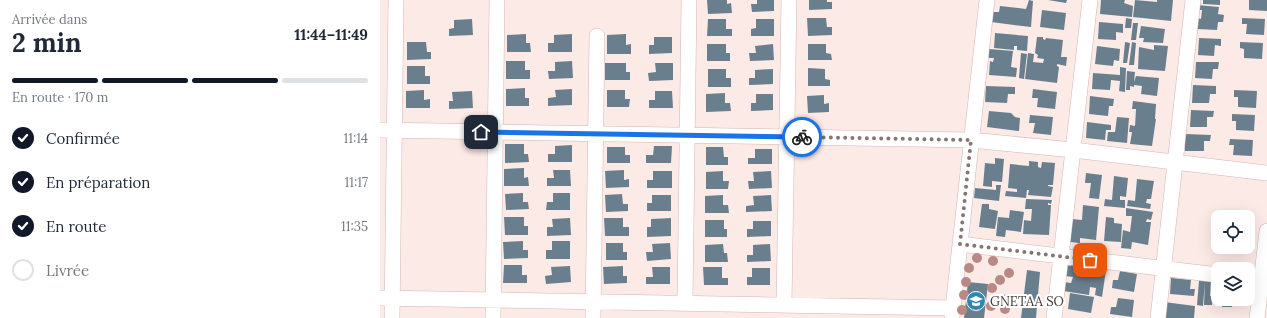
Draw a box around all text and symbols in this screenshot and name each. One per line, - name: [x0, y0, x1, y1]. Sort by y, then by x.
- text: Arrivée dans: [12, 11, 87, 28]
- text: 11:44–11:49: [294, 25, 368, 44]
- text: 2 min: [12, 26, 82, 59]
- text: En route · 170 m: [12, 89, 108, 106]
- pin: [464, 115, 498, 149]
- courier: [782, 117, 822, 157]
- icon: home: [470, 121, 492, 143]
- icon: bike: [791, 126, 813, 148]
- icon: check: [12, 127, 34, 149]
- text: Confirmée: [46, 129, 120, 148]
- text: 11:14: [344, 130, 368, 147]
- icon: check: [12, 171, 34, 193]
- text: En préparation: [46, 173, 150, 192]
- text: 11:17: [345, 174, 368, 191]
- map controls: [1211, 210, 1255, 306]
- button: locate: [1211, 210, 1255, 254]
- icon: check: [12, 215, 34, 237]
- text: En route: [46, 217, 106, 236]
- text: 11:35: [341, 218, 368, 235]
- pin: [1073, 243, 1107, 277]
- icon: bag: [1079, 249, 1101, 271]
- text: Livrée: [46, 261, 89, 280]
- button: layers: [1211, 262, 1255, 306]
- school or university icon: GNETAA SO: [965, 290, 987, 312]
- place label: GNETAA SO: [990, 293, 1064, 310]

